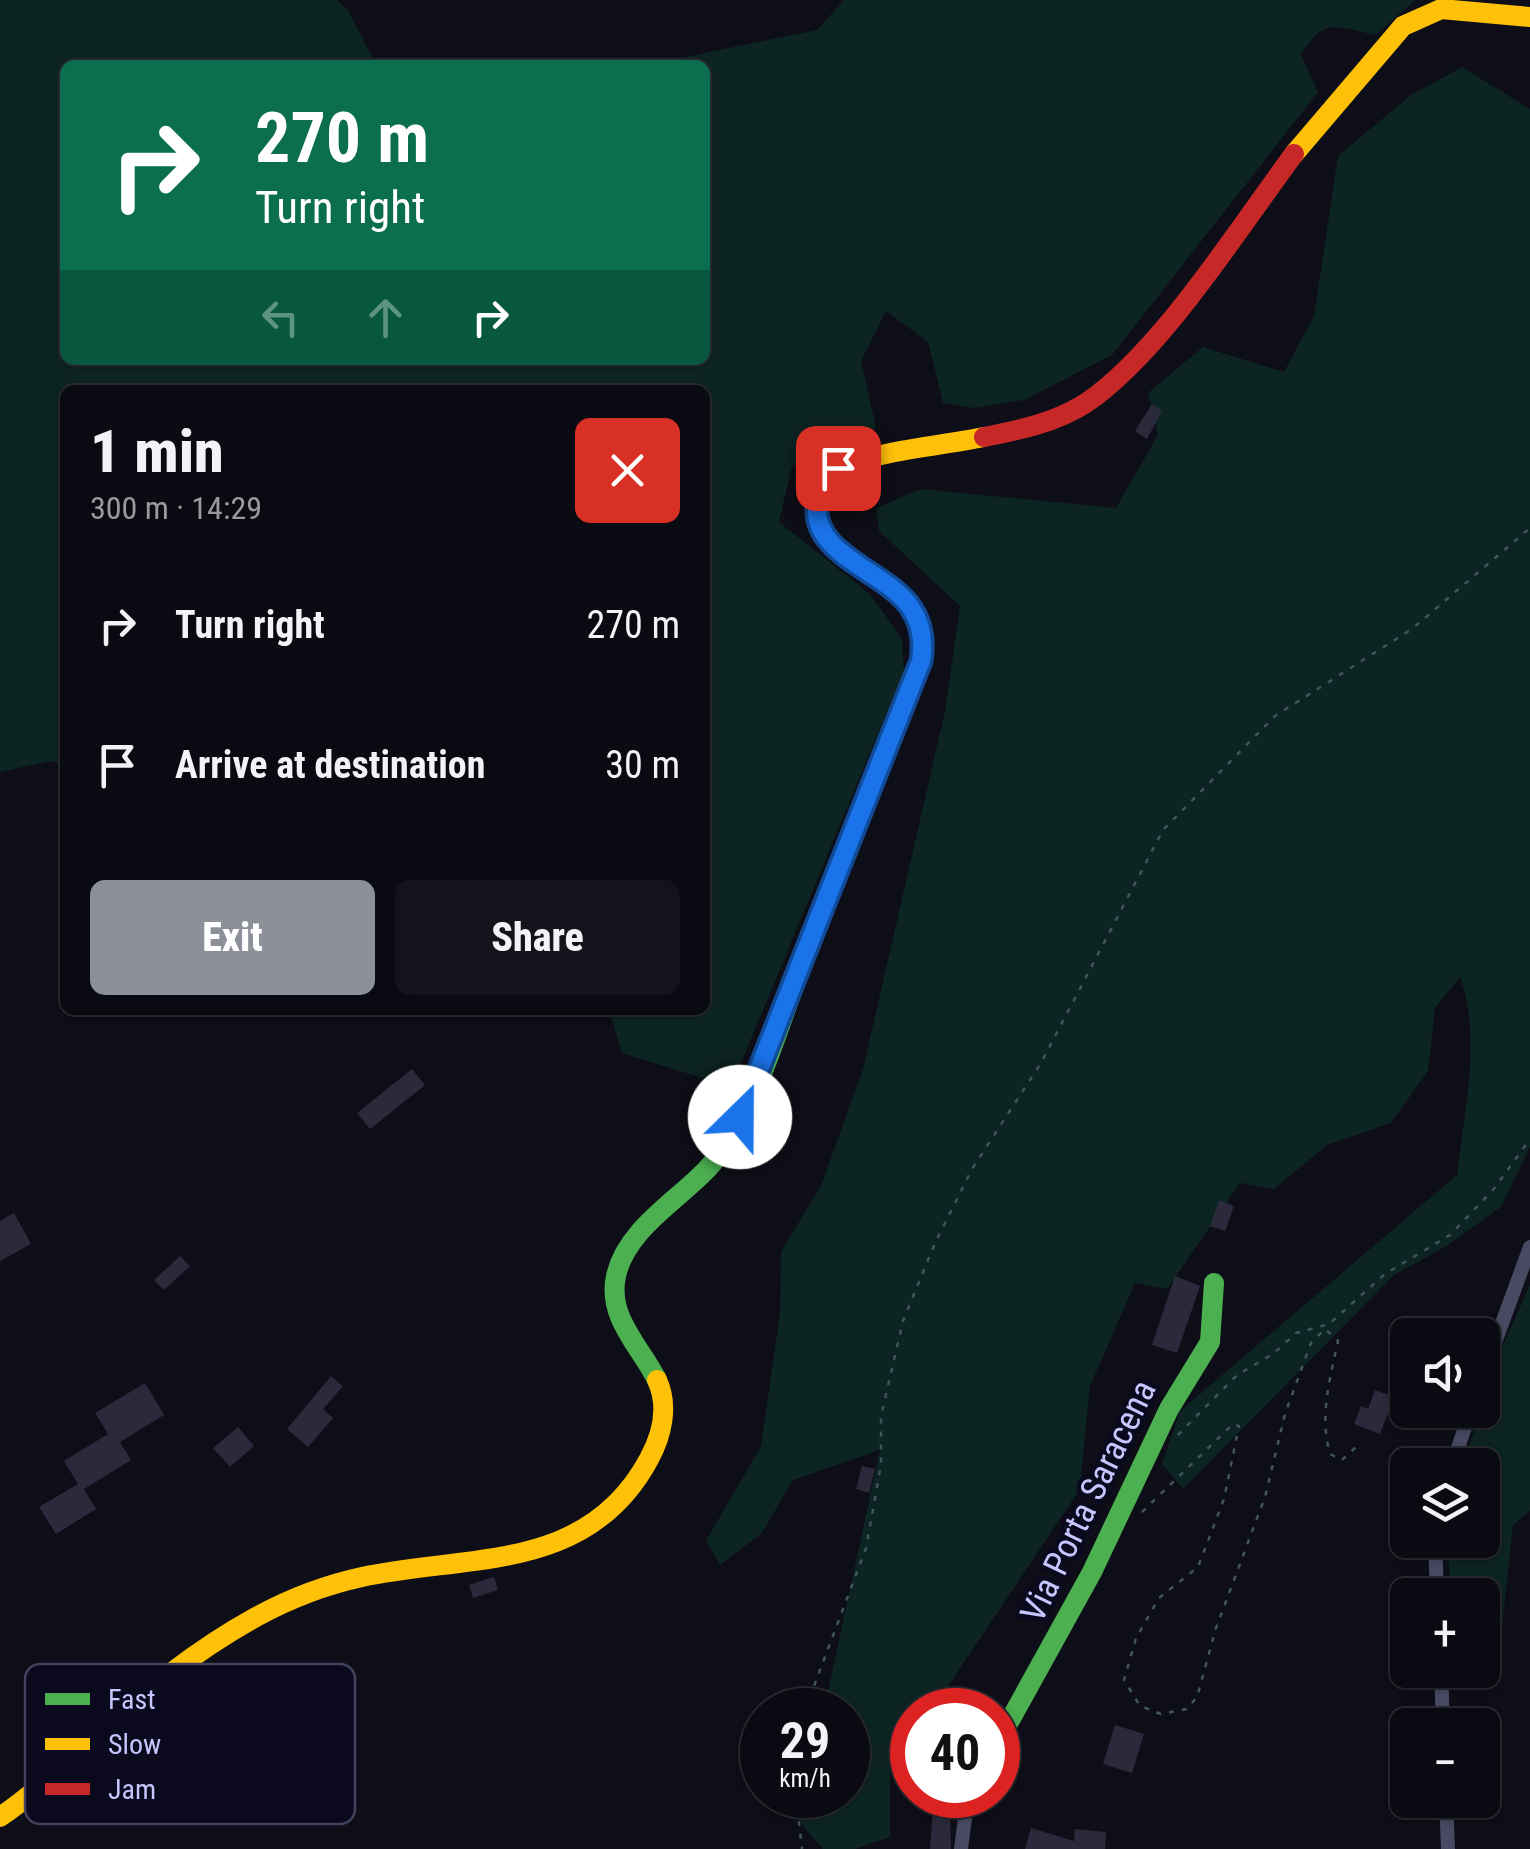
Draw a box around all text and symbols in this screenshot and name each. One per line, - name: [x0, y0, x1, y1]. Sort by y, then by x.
- text: 270 m: [255, 97, 429, 179]
- icon: right: [90, 100, 220, 230]
- text: Turn right: [255, 181, 425, 234]
- icon: left: [253, 290, 308, 345]
- icon: ahead: [358, 290, 413, 345]
- icon: right: [463, 290, 518, 345]
- text: 1 min: [90, 416, 224, 487]
- button: close: [575, 418, 680, 523]
- pin: [796, 426, 881, 511]
- icon: arrive: [811, 441, 866, 496]
- text: 300 m · 14:29: [90, 489, 262, 527]
- icon: right: [90, 598, 145, 653]
- text: Turn right: [175, 603, 325, 647]
- text: 270 m: [586, 603, 680, 647]
- icon: arrive: [90, 738, 145, 793]
- text: Arrive at destination: [175, 743, 485, 787]
- text: 30 m: [605, 743, 680, 787]
- button: Exit: [90, 880, 375, 995]
- button: Share: [395, 880, 680, 995]
- position arrow: [688, 1065, 792, 1169]
- map controls: [1390, 1318, 1500, 1818]
- button: sound: [1390, 1318, 1500, 1428]
- street label: Via Porta Saracena: [1012, 1374, 1165, 1629]
- button: layers: [1390, 1448, 1500, 1558]
- button: +: [1390, 1578, 1500, 1688]
- legend: [25, 1664, 355, 1824]
- text: Fast: [108, 1683, 155, 1716]
- speed limit sign: 40: [890, 1688, 1020, 1818]
- button: −: [1390, 1708, 1500, 1818]
- text: 29: [780, 1712, 830, 1770]
- text: Slow: [108, 1728, 161, 1761]
- text: km/h: [779, 1764, 831, 1793]
- text: Jam: [108, 1773, 156, 1806]

